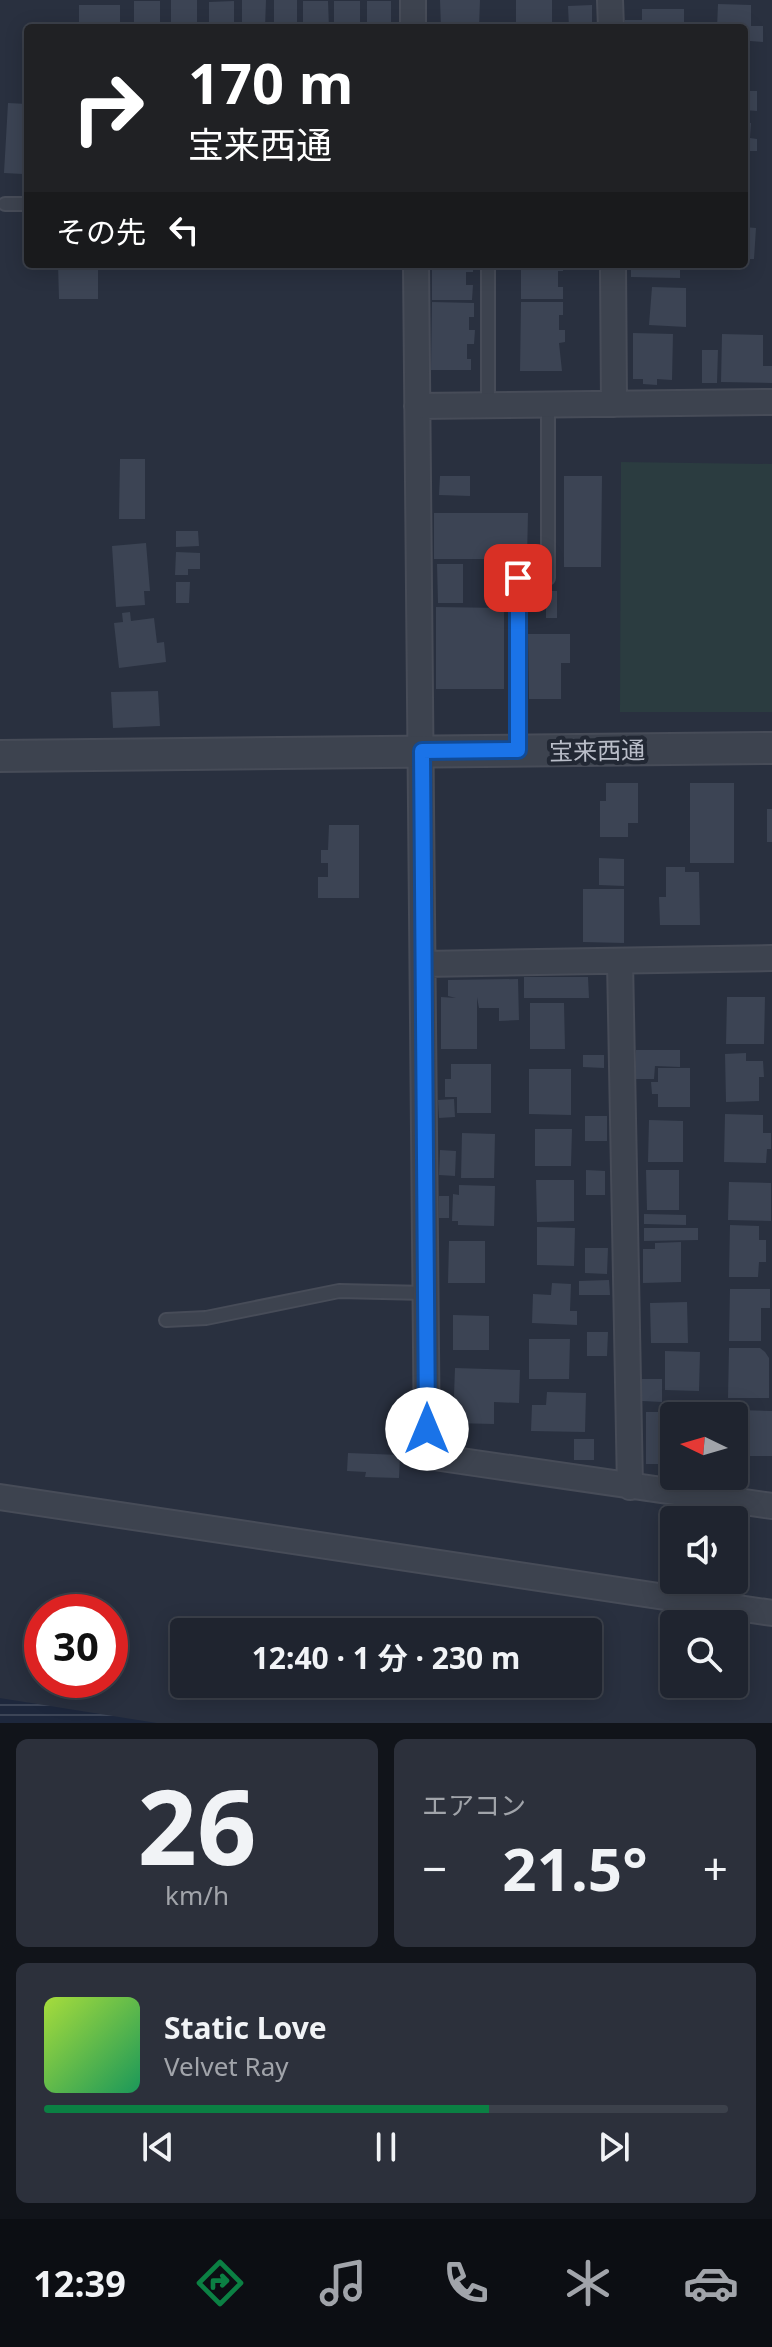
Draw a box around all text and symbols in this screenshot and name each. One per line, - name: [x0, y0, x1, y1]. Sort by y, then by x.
- text: 170 m: [188, 44, 353, 120]
- icon: right: [56, 56, 160, 160]
- text: 宝来西通: [188, 120, 332, 169]
- icon: left: [162, 208, 206, 252]
- text: その先: [56, 211, 146, 252]
- pin: [484, 544, 552, 612]
- icon: arrive: [496, 556, 540, 600]
- street label: 宝来西通: [549, 733, 645, 767]
- position arrow: [385, 1387, 469, 1471]
- north arrow: [660, 1402, 748, 1490]
- map controls: [660, 1402, 748, 1698]
- button: sound: [660, 1506, 748, 1594]
- speed limit sign: 30: [24, 1594, 128, 1698]
- button: search: [660, 1610, 748, 1698]
- text: 12:40 · 1 分 · 230 m: [252, 1637, 520, 1678]
- text: 26: [138, 1754, 256, 1895]
- text: エアコン: [422, 1787, 526, 1823]
- text: 21.5°: [502, 1827, 648, 1909]
- text: −: [422, 1838, 447, 1898]
- text: +: [703, 1838, 728, 1898]
- text: km/h: [165, 1877, 229, 1913]
- text: Static Love: [164, 2007, 327, 2048]
- text: Velvet Ray: [164, 2048, 289, 2084]
- icon: previous: [136, 2125, 180, 2169]
- icon: pause: [364, 2125, 408, 2169]
- icon: next: [592, 2125, 636, 2169]
- icon: directions: [192, 2255, 248, 2311]
- icon: music: [315, 2255, 371, 2311]
- icon: phone: [438, 2255, 494, 2311]
- icon: climate: [560, 2255, 616, 2311]
- icon: car: [683, 2255, 739, 2311]
- text: 12:39: [33, 2259, 126, 2308]

